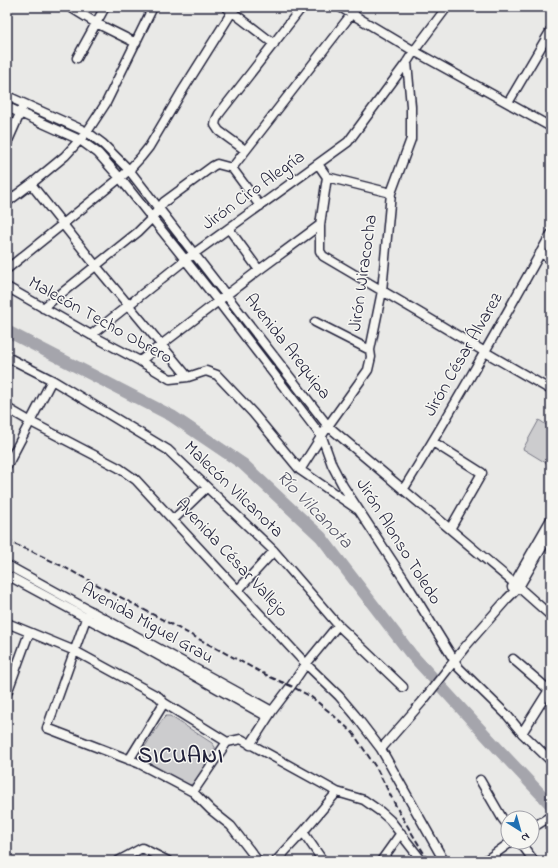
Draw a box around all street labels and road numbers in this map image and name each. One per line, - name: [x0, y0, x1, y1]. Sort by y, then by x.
- street label: Jirón Ciro Alegría: [197, 145, 311, 238]
- street label: Jirón Wiracocha: [343, 213, 385, 333]
- street label: Malecón Techo Obrero: [23, 271, 177, 371]
- street label: Avenida Arequipa: [237, 288, 337, 406]
- street label: Jirón César Álvarez: [418, 288, 510, 422]
- street label: Malecón Vilcanota: [177, 436, 289, 544]
- street label: Jirón Alonso Toledo: [349, 474, 447, 610]
- street label: Avenida César Vallejo: [169, 492, 293, 624]
- street label: Avenida Miguel Grau: [75, 577, 218, 672]

